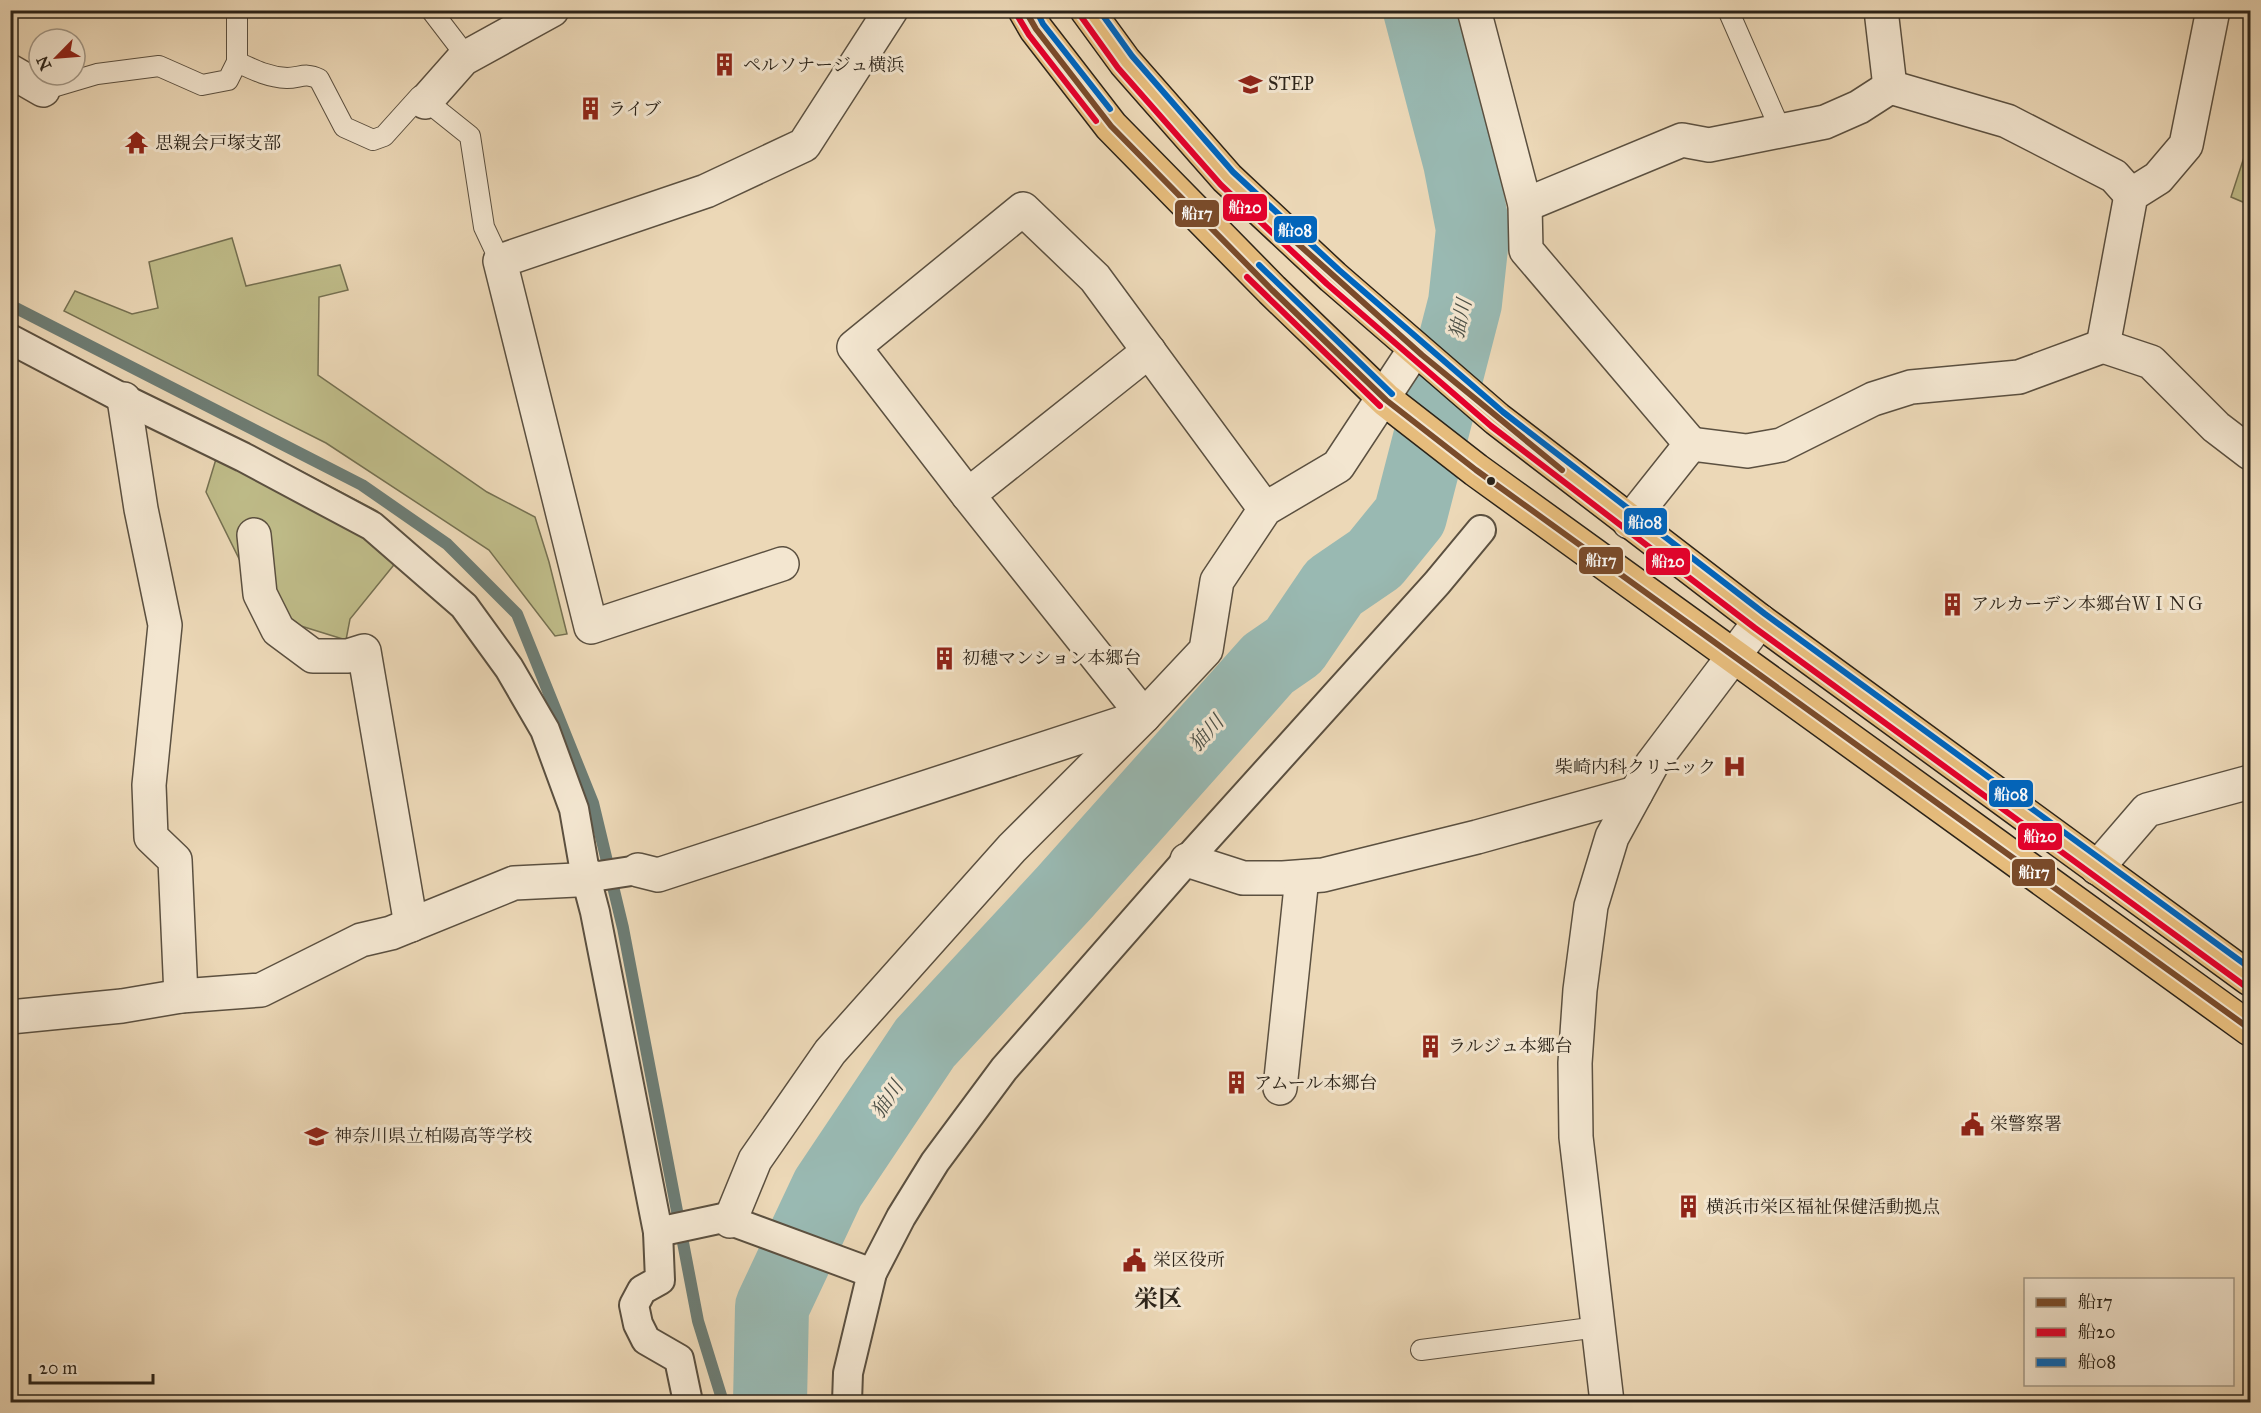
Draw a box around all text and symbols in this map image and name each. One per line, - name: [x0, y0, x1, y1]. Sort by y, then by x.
- north arrow: [27, 27, 87, 87]
- building icon: ペルソナージュ横浜: [712, 52, 738, 78]
- text: N: [32, 53, 55, 73]
- place label: ペルソナージュ横浜: [743, 54, 904, 76]
- school or university icon: STEP: [1237, 71, 1263, 97]
- place label: STEP: [1268, 73, 1314, 95]
- building icon: ライブ: [577, 96, 603, 122]
- place label: ライブ: [608, 98, 661, 120]
- temple icon: 思親会戸塚支部: [124, 130, 150, 156]
- place label: 思親会戸塚支部: [155, 132, 281, 154]
- line badge: 船20: [1222, 193, 1268, 222]
- text: 船20: [1228, 198, 1262, 217]
- line badge: 船17: [1174, 199, 1220, 228]
- text: 船17: [1182, 204, 1213, 223]
- line badge: 船08: [1273, 215, 1318, 244]
- text: 船08: [1278, 221, 1312, 240]
- water label: 㹨川: [1444, 295, 1477, 341]
- unlabelled marker: [1485, 475, 1497, 487]
- line badge: 船08: [1623, 507, 1668, 536]
- text: 船08: [1628, 513, 1662, 532]
- line badge: 船17: [1578, 546, 1624, 575]
- line badge: 船20: [1645, 547, 1691, 576]
- text: 船17: [1586, 551, 1617, 570]
- text: 船20: [1651, 552, 1685, 571]
- building icon: アルカーデン本郷台ＷＩＮＧ: [1940, 591, 1966, 617]
- place label: アルカーデン本郷台ＷＩＮＧ: [1971, 593, 2204, 615]
- building icon: 初穂マンション本郷台: [931, 645, 957, 671]
- place label: 初穂マンション本郷台: [962, 647, 1141, 669]
- water label: 㹨川: [1184, 709, 1230, 756]
- hospital icon: 柴崎内科クリニック: [1721, 754, 1747, 780]
- place label: 柴崎内科クリニック: [1555, 756, 1716, 778]
- line badge: 船08: [1988, 779, 2034, 808]
- text: 船08: [1994, 785, 2028, 804]
- line badge: 船20: [2017, 822, 2063, 851]
- text: 船20: [2023, 827, 2057, 846]
- line badge: 船17: [2011, 858, 2056, 887]
- text: 船17: [2019, 863, 2050, 882]
- building icon: ラルジュ本郷台: [1417, 1033, 1443, 1059]
- place label: ラルジュ本郷台: [1448, 1035, 1573, 1057]
- building icon: アムール本郷台: [1223, 1070, 1249, 1096]
- place label: アムール本郷台: [1254, 1072, 1377, 1094]
- water label: 㹨川: [866, 1074, 909, 1122]
- public building icon: 栄警察署: [1959, 1111, 1985, 1137]
- place label: 栄警察署: [1990, 1113, 2062, 1135]
- school or university icon: 神奈川県立柏陽高等学校: [303, 1123, 329, 1149]
- place label: 神奈川県立柏陽高等学校: [334, 1125, 532, 1147]
- building icon: 横浜市栄区福祉保健活動拠点: [1675, 1194, 1701, 1220]
- place label: 横浜市栄区福祉保健活動拠点: [1706, 1196, 1940, 1218]
- public building icon: 栄区役所: [1122, 1247, 1148, 1273]
- place label: 栄区役所: [1153, 1249, 1225, 1271]
- legend: [2024, 1278, 2234, 1386]
- district label: 栄区: [1134, 1284, 1182, 1314]
- text: 船17: [2078, 1291, 2113, 1313]
- text: 船20: [2078, 1321, 2115, 1343]
- scale bar: [30, 1347, 153, 1385]
- text: 船08: [2078, 1351, 2116, 1373]
- text: 20 m: [39, 1357, 77, 1379]

